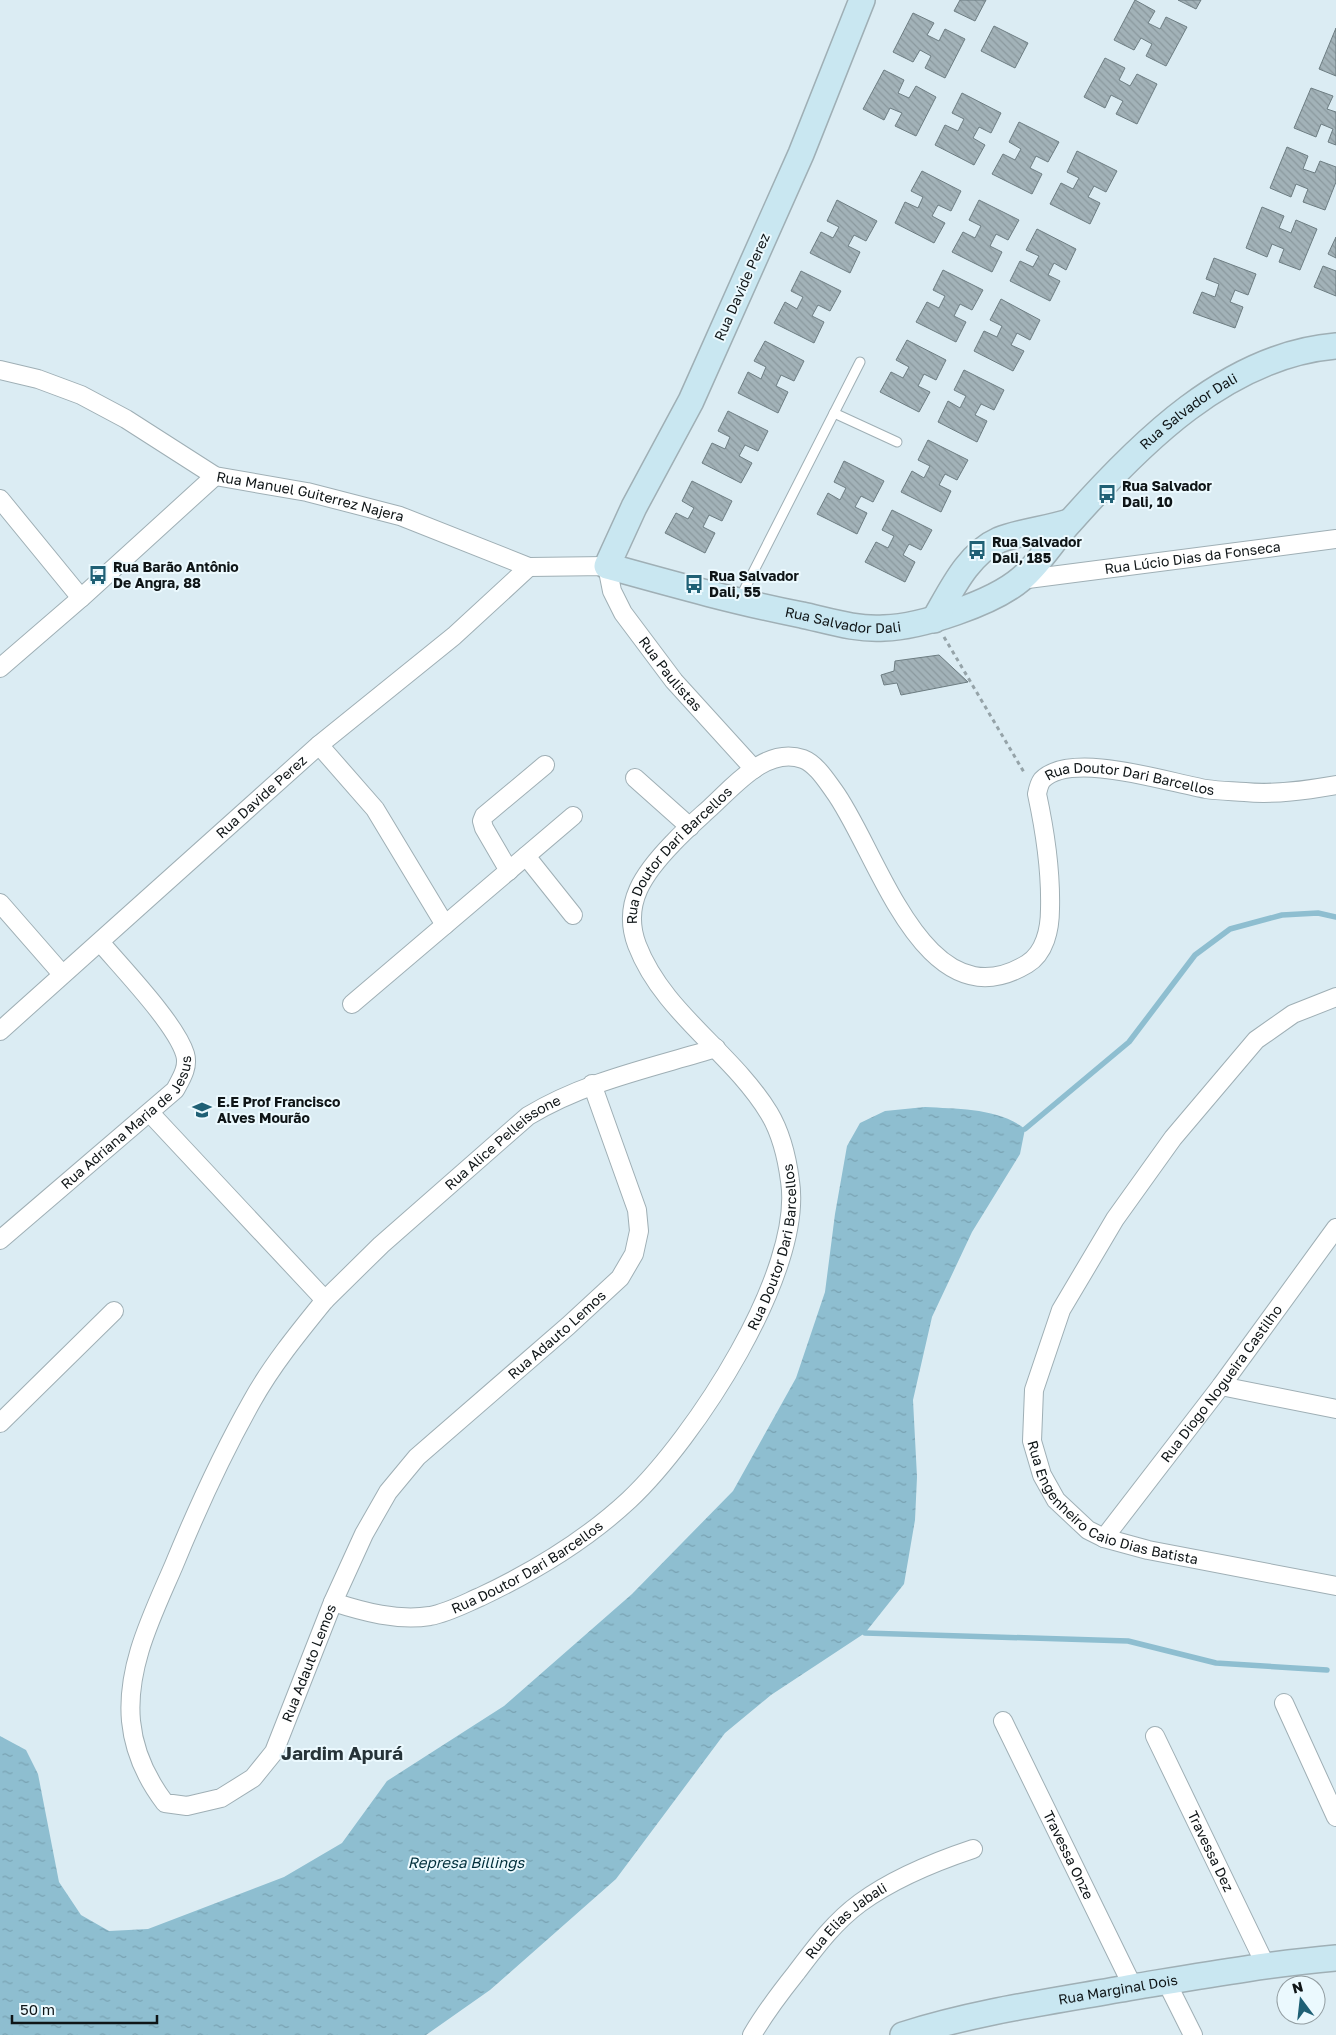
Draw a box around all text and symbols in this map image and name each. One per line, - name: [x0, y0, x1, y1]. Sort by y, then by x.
- street label: Rua Davide Perez: [710, 230, 773, 343]
- street label: Rua Salvador Dali: [1136, 369, 1240, 453]
- street label: Rua Manuel Guiterrez Najera: [215, 467, 406, 525]
- place label: Rua Salvador Dali, 10: [1122, 477, 1212, 510]
- bus stop icon: Rua Salvador Dali, 10: [1096, 483, 1118, 505]
- place label: Rua Salvador Dali, 185: [992, 533, 1082, 566]
- street label: Rua Lúcio Dias da Fonseca: [1103, 537, 1282, 577]
- bus stop icon: Rua Salvador Dali, 185: [966, 539, 988, 561]
- place label: Rua Barão Antônio De Angra, 88: [113, 558, 239, 591]
- bus stop icon: Rua Barão Antônio De Angra, 88: [87, 564, 109, 586]
- place label: Rua Salvador Dali, 55: [709, 567, 799, 600]
- bus stop icon: Rua Salvador Dali, 55: [683, 573, 705, 595]
- street label: Rua Salvador Dali: [784, 603, 902, 636]
- street label: Rua Paulistas: [636, 633, 706, 714]
- street label: Rua Davide Perez: [212, 751, 310, 841]
- street label: Rua Doutor Dari Barcellos: [1041, 758, 1215, 798]
- street label: Rua Doutor Dari Barcellos: [623, 783, 735, 925]
- street label: Rua Adriana Maria de Jesus: [57, 1055, 194, 1192]
- street label: Rua Alice Pelleissone: [441, 1091, 563, 1193]
- place label: E.E Prof Francisco Alves Mourão: [217, 1093, 340, 1126]
- school or university icon: E.E Prof Francisco Alves Mourão: [191, 1099, 213, 1121]
- street label: Rua Doutor Dari Barcellos: [743, 1163, 799, 1333]
- street label: Rua Adauto Lemos: [504, 1287, 609, 1382]
- street label: Rua Diogo Nogueira Castilho: [1157, 1301, 1285, 1465]
- street label: Rua Engenheiro Caio Dias Batista: [1024, 1438, 1200, 1567]
- street label: Rua Doutor Dari Barcellos: [448, 1517, 606, 1617]
- street label: Rua Adauto Lemos: [278, 1602, 339, 1724]
- district label: Jardim Apurá: [281, 1741, 403, 1764]
- street label: Travessa Onze: [1040, 1808, 1098, 1902]
- street label: Travessa Dez: [1184, 1808, 1238, 1894]
- water label: Represa Billings: [408, 1853, 525, 1872]
- street label: Rua Elias Jabali: [801, 1879, 890, 1962]
- street label: Rua Marginal Dois: [1057, 1971, 1179, 2008]
- north arrow: [1276, 1975, 1326, 2025]
- text: N: [1290, 1977, 1305, 1997]
- scale bar: [12, 1992, 158, 2024]
- text: 50 m: [20, 2000, 55, 2018]

